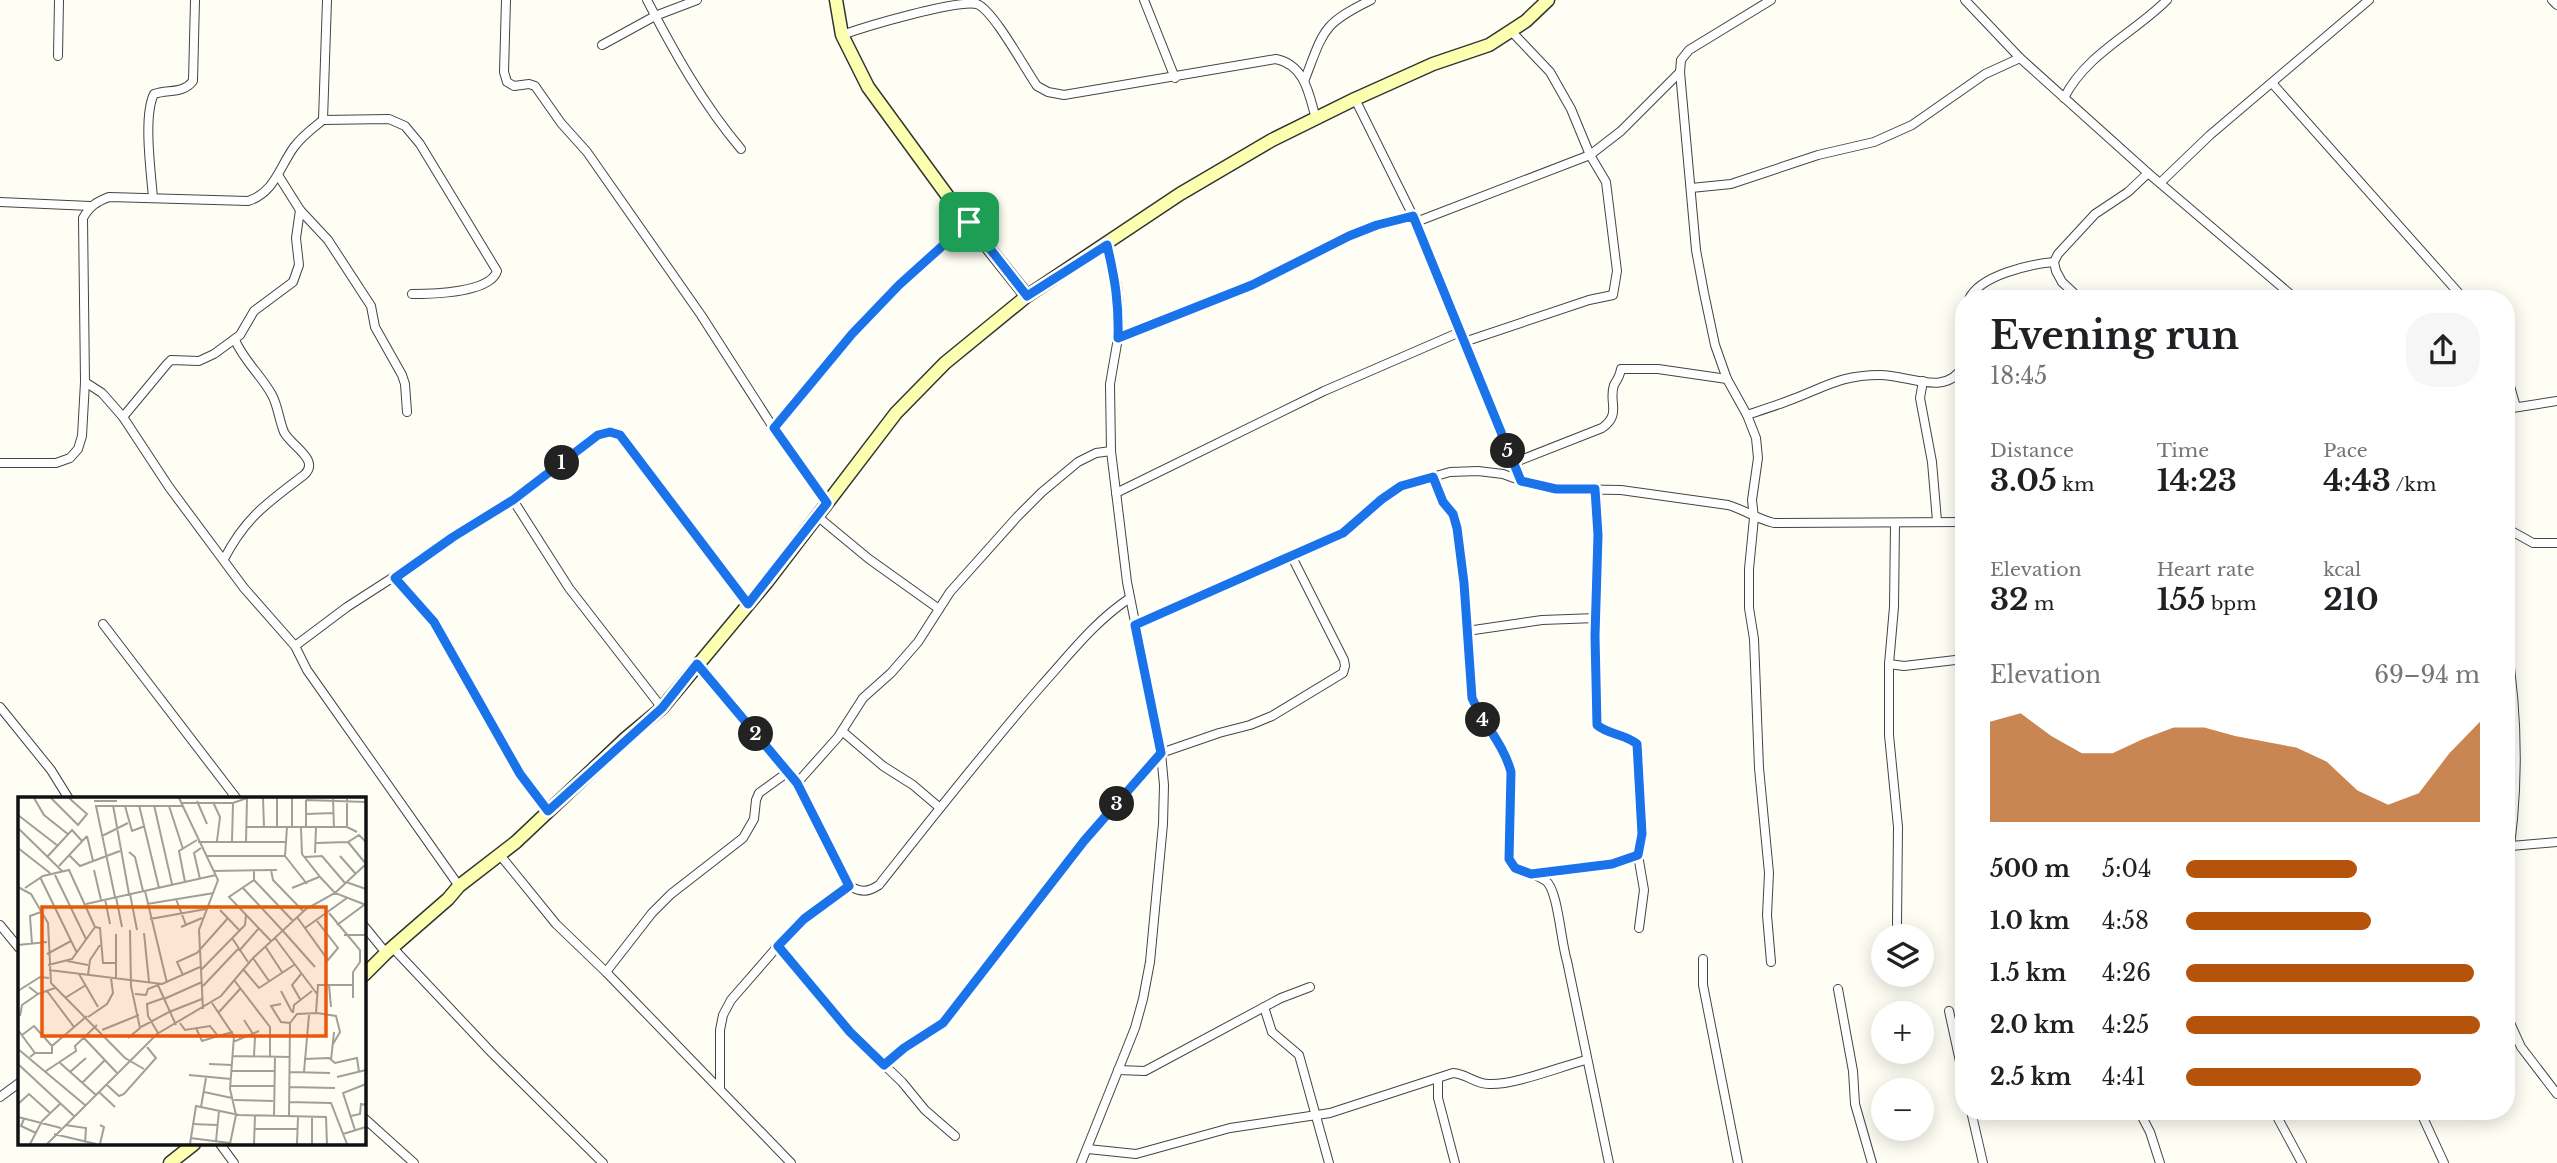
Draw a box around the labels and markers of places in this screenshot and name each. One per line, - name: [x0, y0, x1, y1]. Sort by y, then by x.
- pin: [939, 192, 999, 252]
- pin: 5: [1490, 434, 1526, 468]
- pin: 1: [544, 446, 580, 480]
- pin: 4: [1466, 702, 1500, 738]
- pin: 2: [738, 716, 774, 752]
- pin: 3: [1100, 786, 1134, 822]

